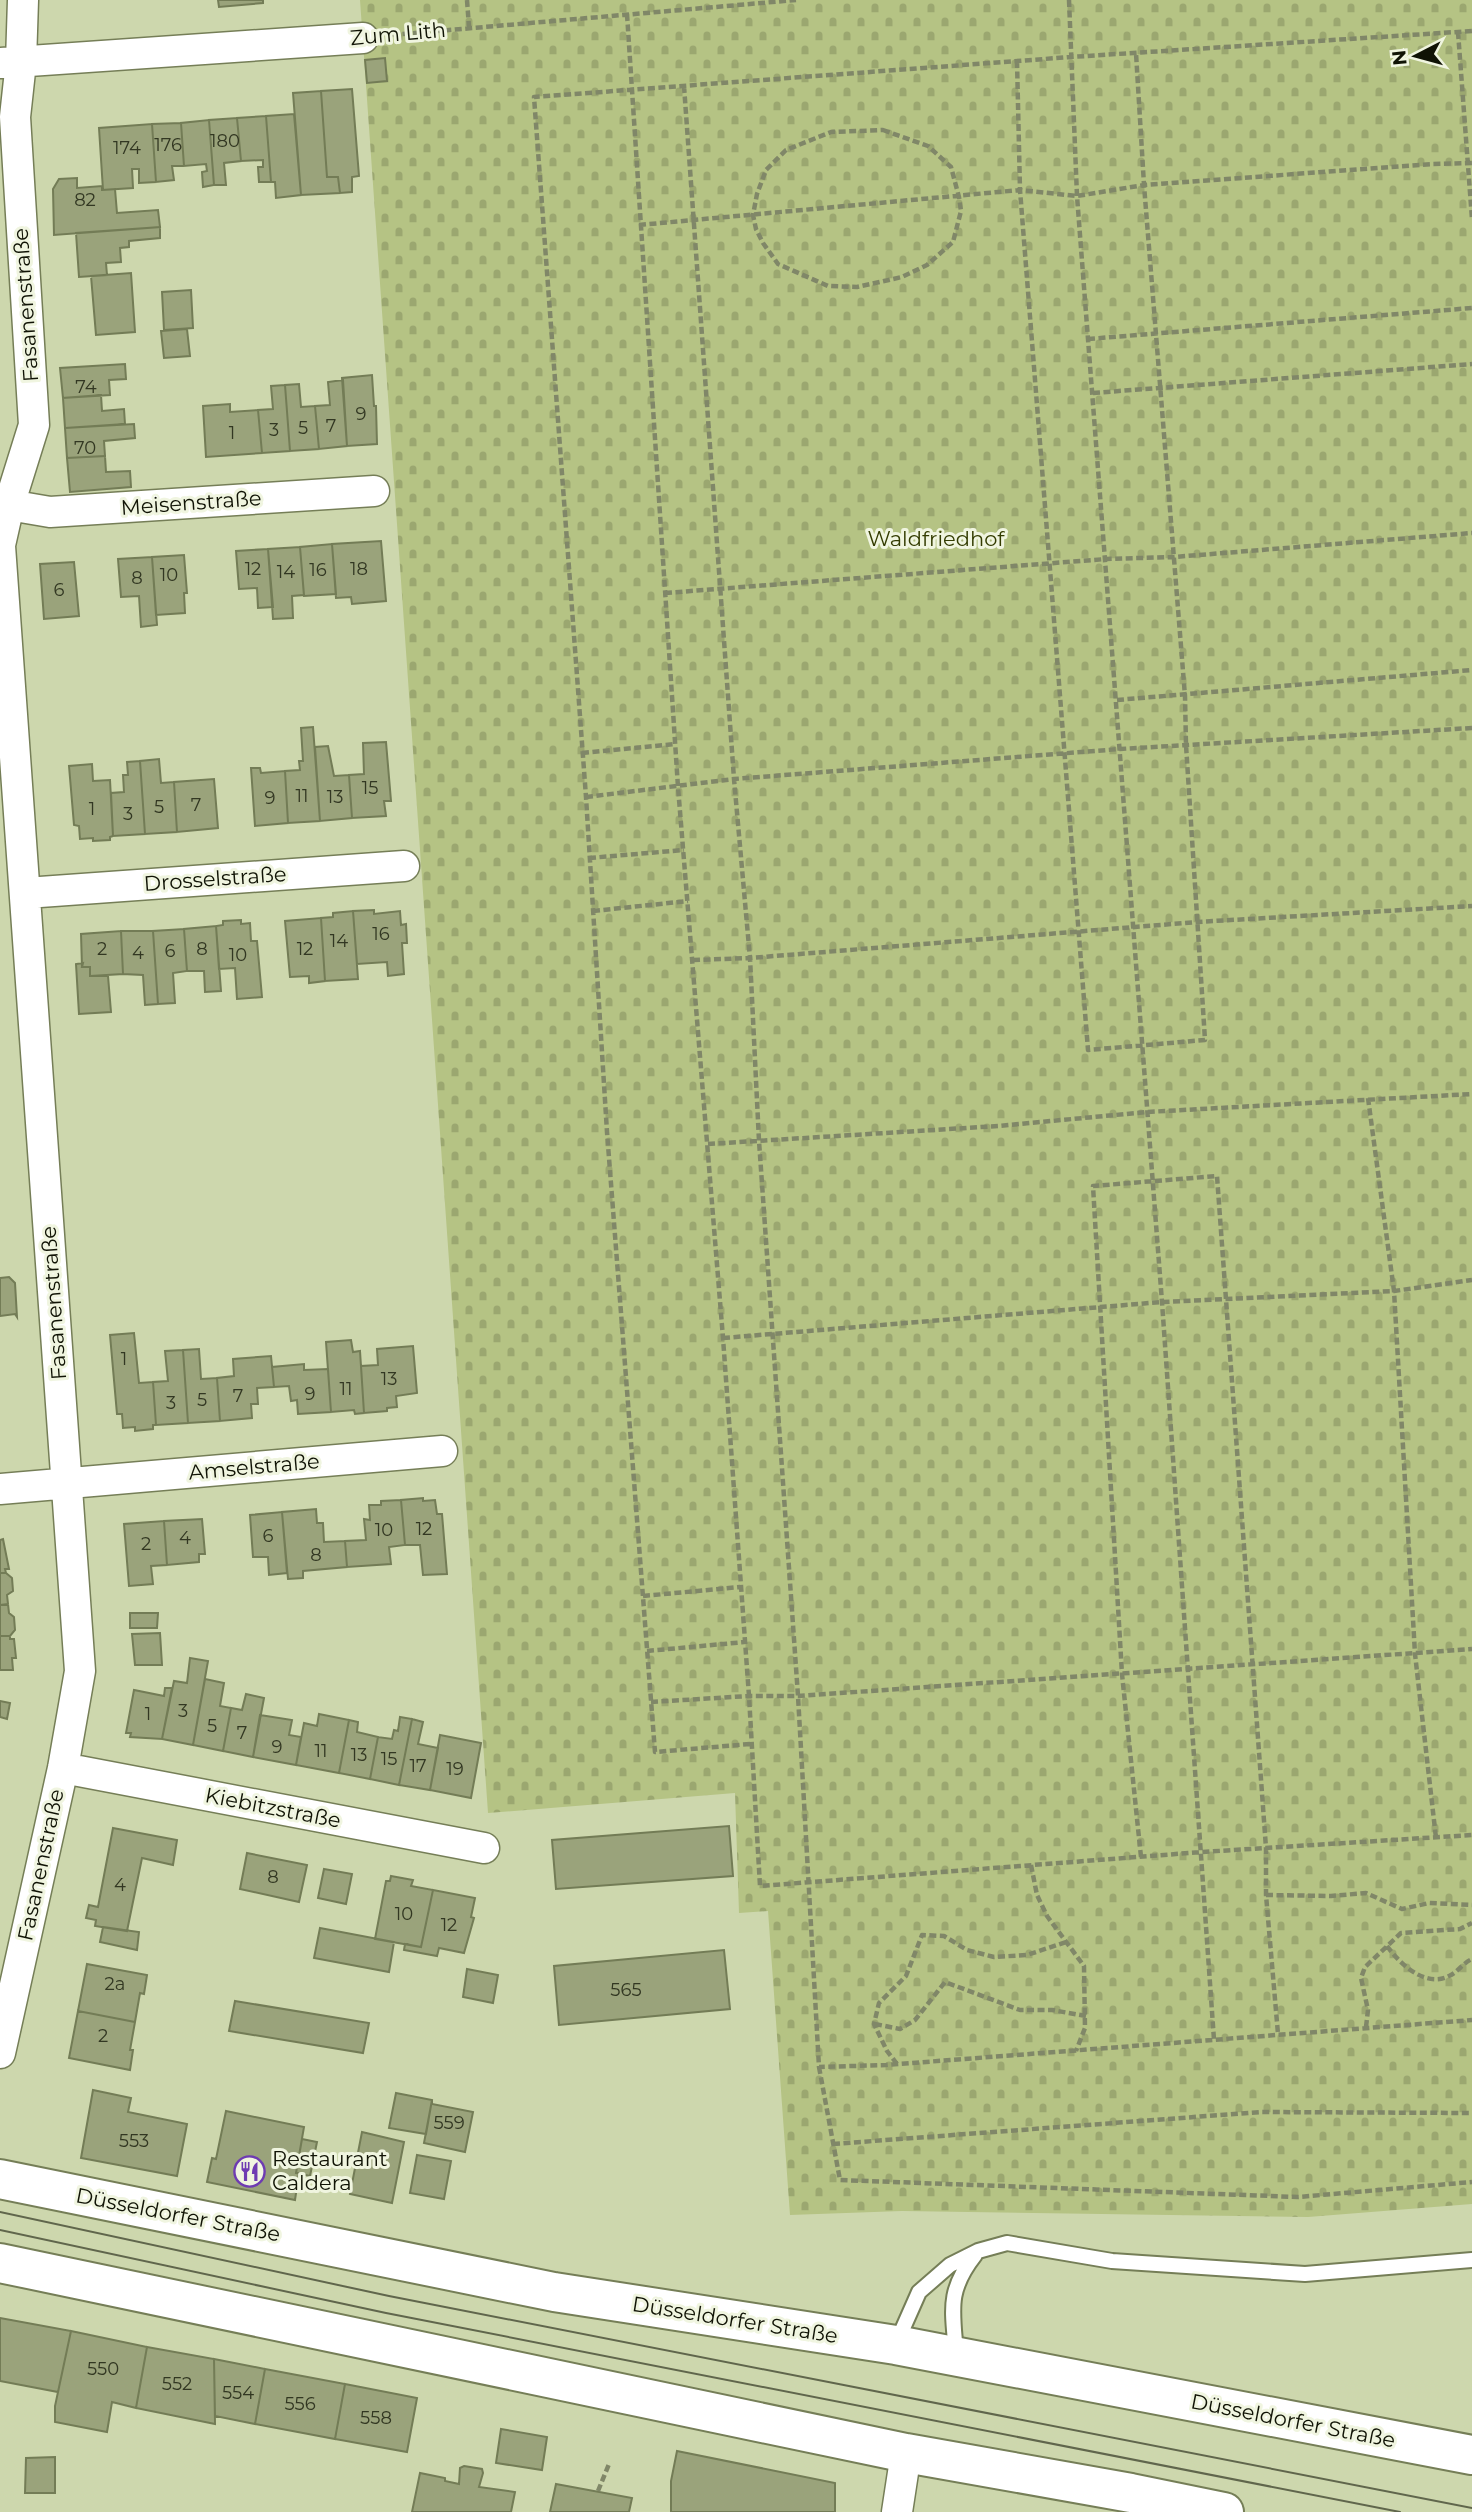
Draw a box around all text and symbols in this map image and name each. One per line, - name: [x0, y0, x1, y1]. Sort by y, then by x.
- street label: Zum Lith: [349, 17, 447, 50]
- north arrow: [1381, 21, 1451, 91]
- text: N: [1387, 49, 1412, 67]
- house number: 180: [210, 130, 240, 152]
- house number: 176: [154, 134, 182, 156]
- house number: 174: [113, 137, 141, 159]
- house number: 82: [74, 189, 96, 211]
- street label: Fasanenstraße: [8, 227, 43, 383]
- house number: 74: [75, 376, 97, 398]
- house number: 9: [356, 403, 367, 425]
- house number: 7: [326, 415, 336, 437]
- house number: 5: [298, 417, 308, 439]
- house number: 3: [269, 419, 279, 441]
- house number: 1: [229, 422, 235, 444]
- house number: 70: [74, 437, 96, 459]
- street label: Meisenstraße: [120, 485, 262, 520]
- park label: Waldfriedhof: [868, 526, 1005, 551]
- house number: 12: [245, 558, 261, 580]
- house number: 18: [350, 558, 368, 580]
- house number: 16: [309, 559, 327, 581]
- house number: 14: [277, 561, 295, 583]
- house number: 10: [160, 564, 178, 586]
- house number: 8: [131, 567, 143, 589]
- house number: 6: [54, 579, 65, 601]
- house number: 15: [362, 777, 378, 799]
- house number: 11: [296, 785, 309, 807]
- house number: 13: [327, 786, 343, 808]
- house number: 9: [265, 787, 276, 809]
- house number: 7: [191, 794, 201, 816]
- house number: 5: [154, 796, 164, 818]
- house number: 1: [89, 798, 95, 820]
- house number: 3: [123, 803, 133, 825]
- street label: Drosselstraße: [143, 861, 287, 896]
- house number: 16: [372, 923, 390, 945]
- house number: 14: [330, 930, 348, 952]
- house number: 2: [97, 938, 107, 960]
- house number: 8: [196, 938, 208, 960]
- house number: 12: [297, 938, 313, 960]
- house number: 6: [165, 940, 176, 962]
- house number: 4: [132, 942, 144, 964]
- house number: 10: [229, 944, 247, 966]
- street label: Fasanenstraße: [36, 1225, 71, 1381]
- house number: 1: [121, 1348, 127, 1370]
- house number: 13: [381, 1368, 397, 1390]
- house number: 11: [340, 1378, 353, 1400]
- house number: 9: [305, 1383, 316, 1405]
- house number: 7: [233, 1385, 243, 1407]
- house number: 5: [197, 1389, 207, 1411]
- house number: 3: [166, 1392, 176, 1414]
- street label: Amselstraße: [187, 1448, 320, 1485]
- house number: 12: [416, 1518, 432, 1540]
- house number: 10: [375, 1519, 393, 1541]
- house number: 6: [263, 1525, 274, 1547]
- house number: 4: [179, 1527, 191, 1549]
- house number: 2: [141, 1533, 151, 1555]
- house number: 8: [310, 1544, 322, 1566]
- house number: 3: [178, 1700, 188, 1722]
- house number: 1: [145, 1703, 151, 1725]
- house number: 5: [207, 1715, 217, 1737]
- house number: 7: [237, 1722, 247, 1744]
- house number: 9: [272, 1736, 283, 1758]
- house number: 11: [315, 1740, 328, 1762]
- house number: 13: [351, 1744, 367, 1766]
- house number: 15: [381, 1748, 397, 1770]
- house number: 17: [409, 1755, 427, 1777]
- house number: 19: [446, 1758, 464, 1780]
- street label: Kiebitzstraße: [203, 1782, 343, 1833]
- street label: Fasanenstraße: [12, 1787, 69, 1943]
- house number: 8: [267, 1866, 279, 1888]
- house number: 4: [114, 1874, 126, 1896]
- house number: 10: [395, 1903, 413, 1925]
- house number: 12: [441, 1914, 457, 1936]
- house number: 2a: [105, 1973, 125, 1995]
- house number: 565: [610, 1979, 642, 2001]
- house number: 2: [98, 2025, 108, 2047]
- house number: 559: [433, 2112, 465, 2134]
- house number: 553: [119, 2130, 149, 2152]
- place label: Restaurant Caldera: [272, 2146, 387, 2195]
- restaurant icon: Restaurant Caldera: [232, 2154, 266, 2188]
- street label: Düsseldorfer Straße: [74, 2182, 282, 2247]
- street label: Düsseldorfer Straße: [631, 2291, 840, 2348]
- house number: 550: [87, 2358, 119, 2380]
- house number: 552: [162, 2373, 192, 2395]
- house number: 554: [222, 2382, 254, 2404]
- street label: Düsseldorfer Straße: [1189, 2388, 1397, 2453]
- house number: 556: [284, 2393, 316, 2415]
- house number: 558: [360, 2407, 392, 2429]

